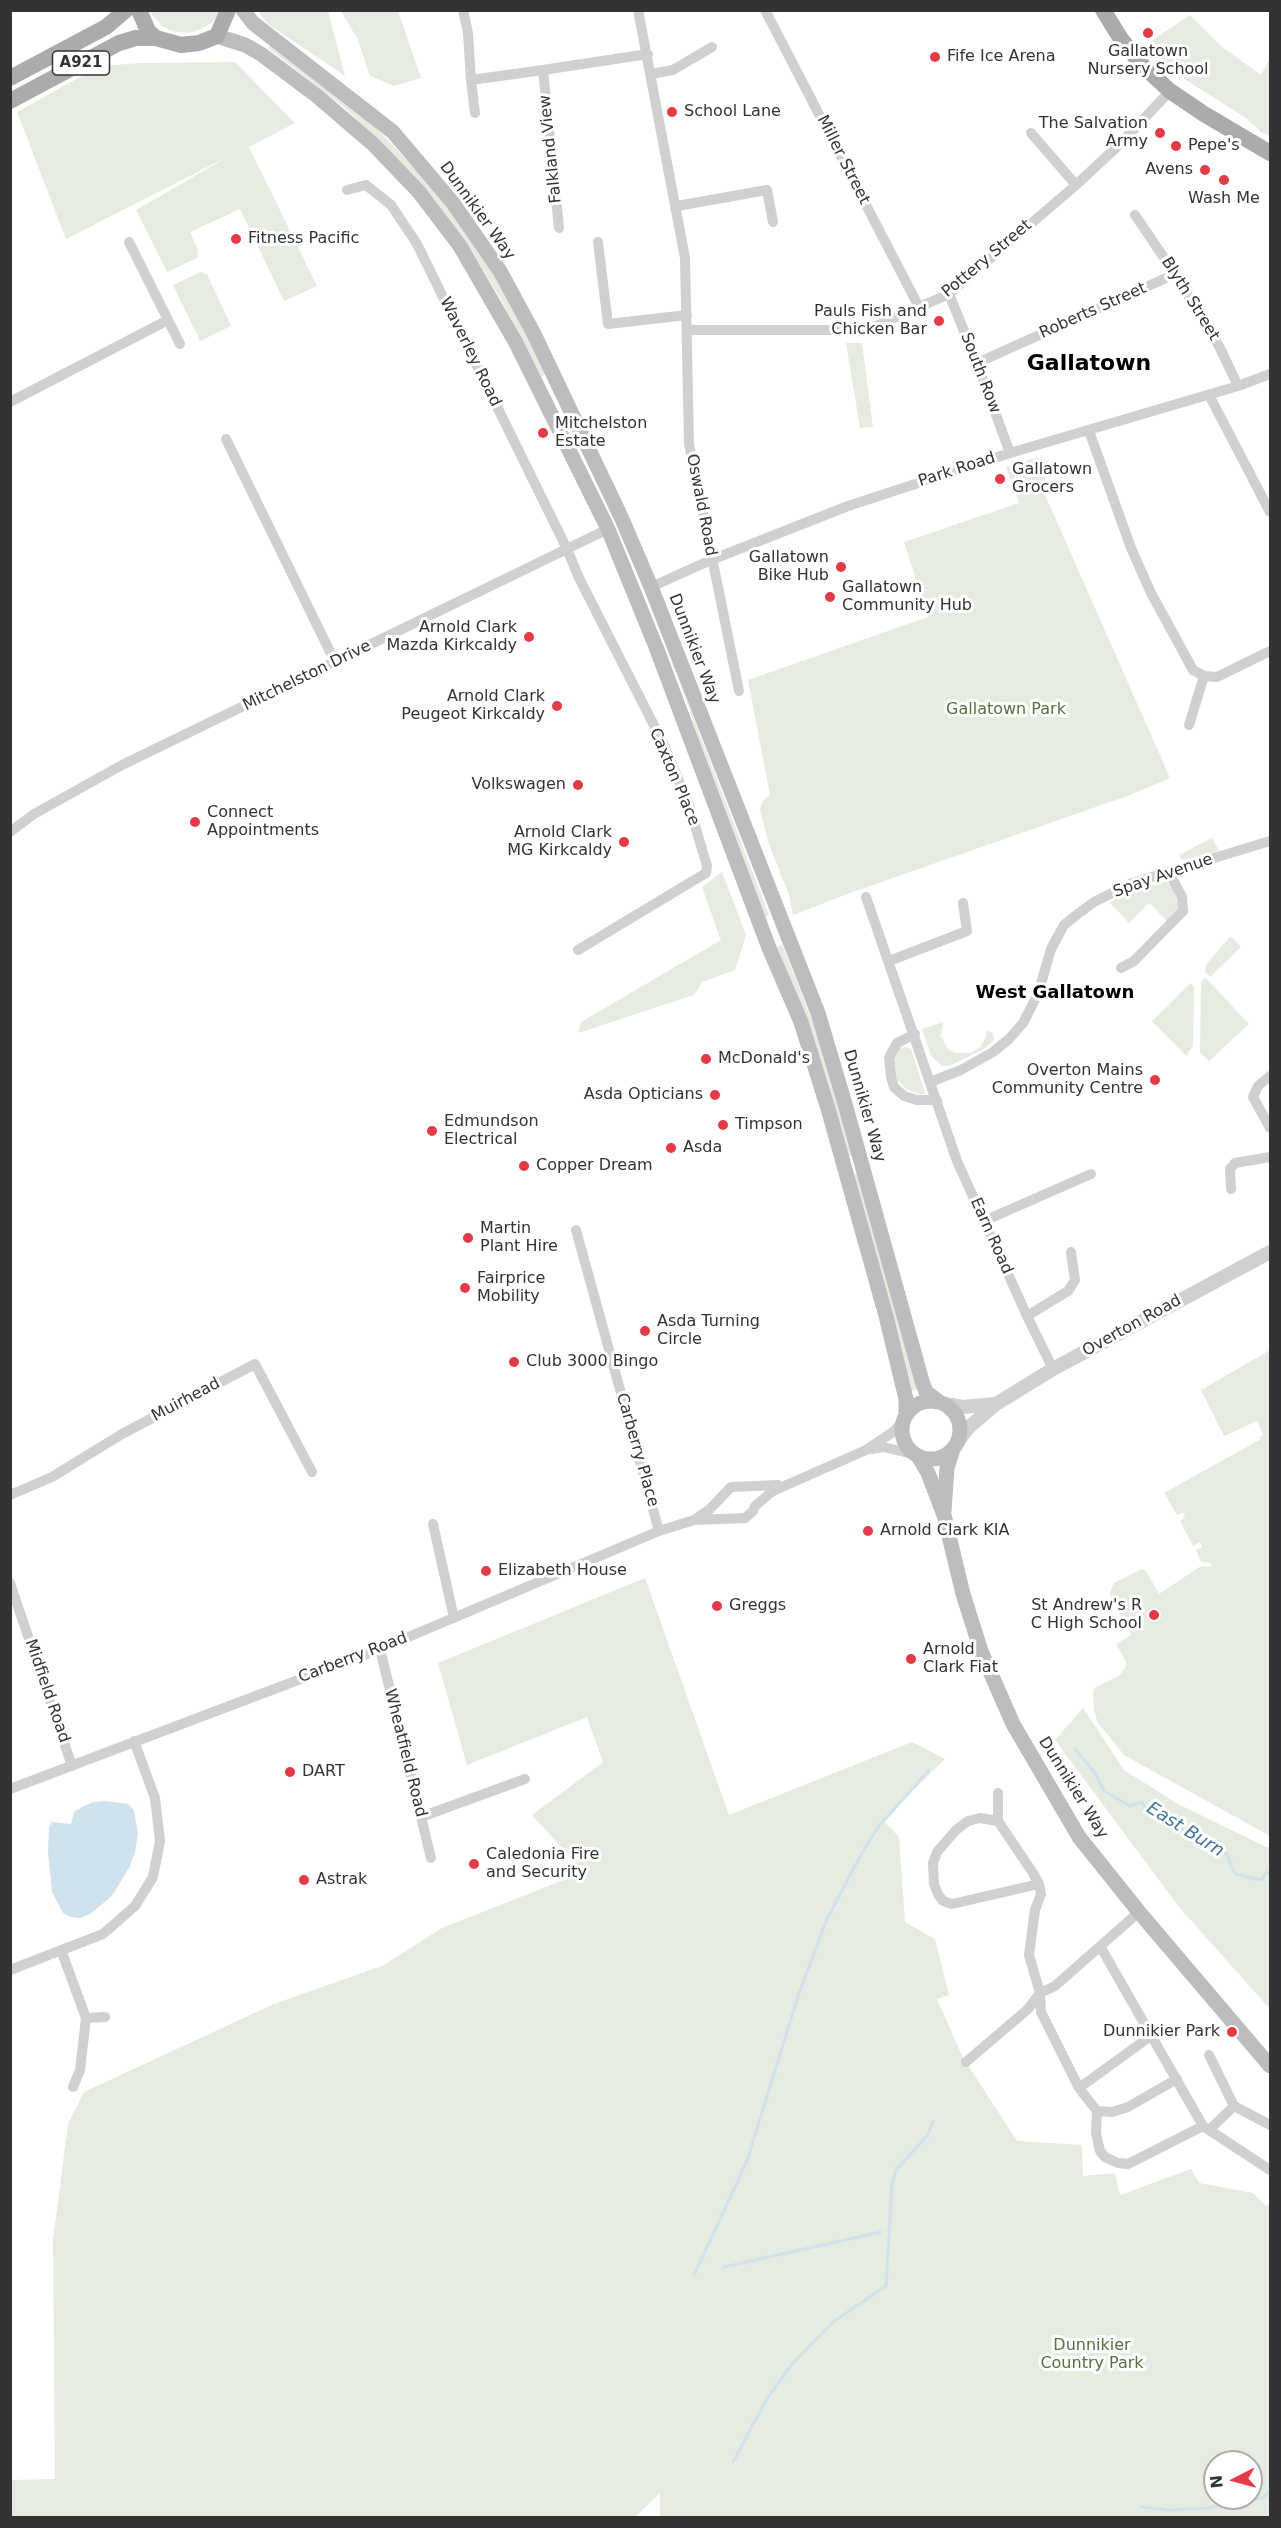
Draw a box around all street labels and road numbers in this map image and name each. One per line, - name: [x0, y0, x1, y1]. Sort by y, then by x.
- road number: A921: [52, 51, 110, 75]
- street label: Falkland View: [536, 94, 566, 204]
- street label: Miller Street: [812, 112, 874, 208]
- street label: Dunnikier Way: [435, 158, 519, 264]
- street label: Pottery Street: [938, 216, 1036, 302]
- street label: Blyth Street: [1157, 254, 1223, 344]
- street label: Roberts Street: [1037, 279, 1149, 343]
- street label: Waverley Road: [435, 294, 505, 410]
- street label: South Row: [956, 330, 1004, 416]
- street label: Park Road: [916, 449, 998, 491]
- street label: Oswald Road: [682, 452, 720, 558]
- street label: Dunnikier Way: [664, 591, 724, 707]
- street label: Mitchelston Drive: [240, 637, 374, 715]
- street label: Caxton Place: [645, 725, 703, 829]
- street label: Spay Avenue: [1111, 850, 1215, 902]
- street label: Dunnikier Way: [839, 1047, 889, 1165]
- street label: Earn Road: [966, 1195, 1016, 1277]
- street label: Overton Road: [1079, 1291, 1185, 1361]
- street label: Muirhead: [149, 1374, 223, 1426]
- street label: Carberry Place: [612, 1391, 662, 1509]
- street label: Carberry Road: [296, 1628, 410, 1688]
- street label: Midfield Road: [20, 1637, 74, 1745]
- street label: Wheatfield Road: [380, 1687, 430, 1819]
- street label: Dunnikier Way: [1034, 1734, 1112, 1842]

